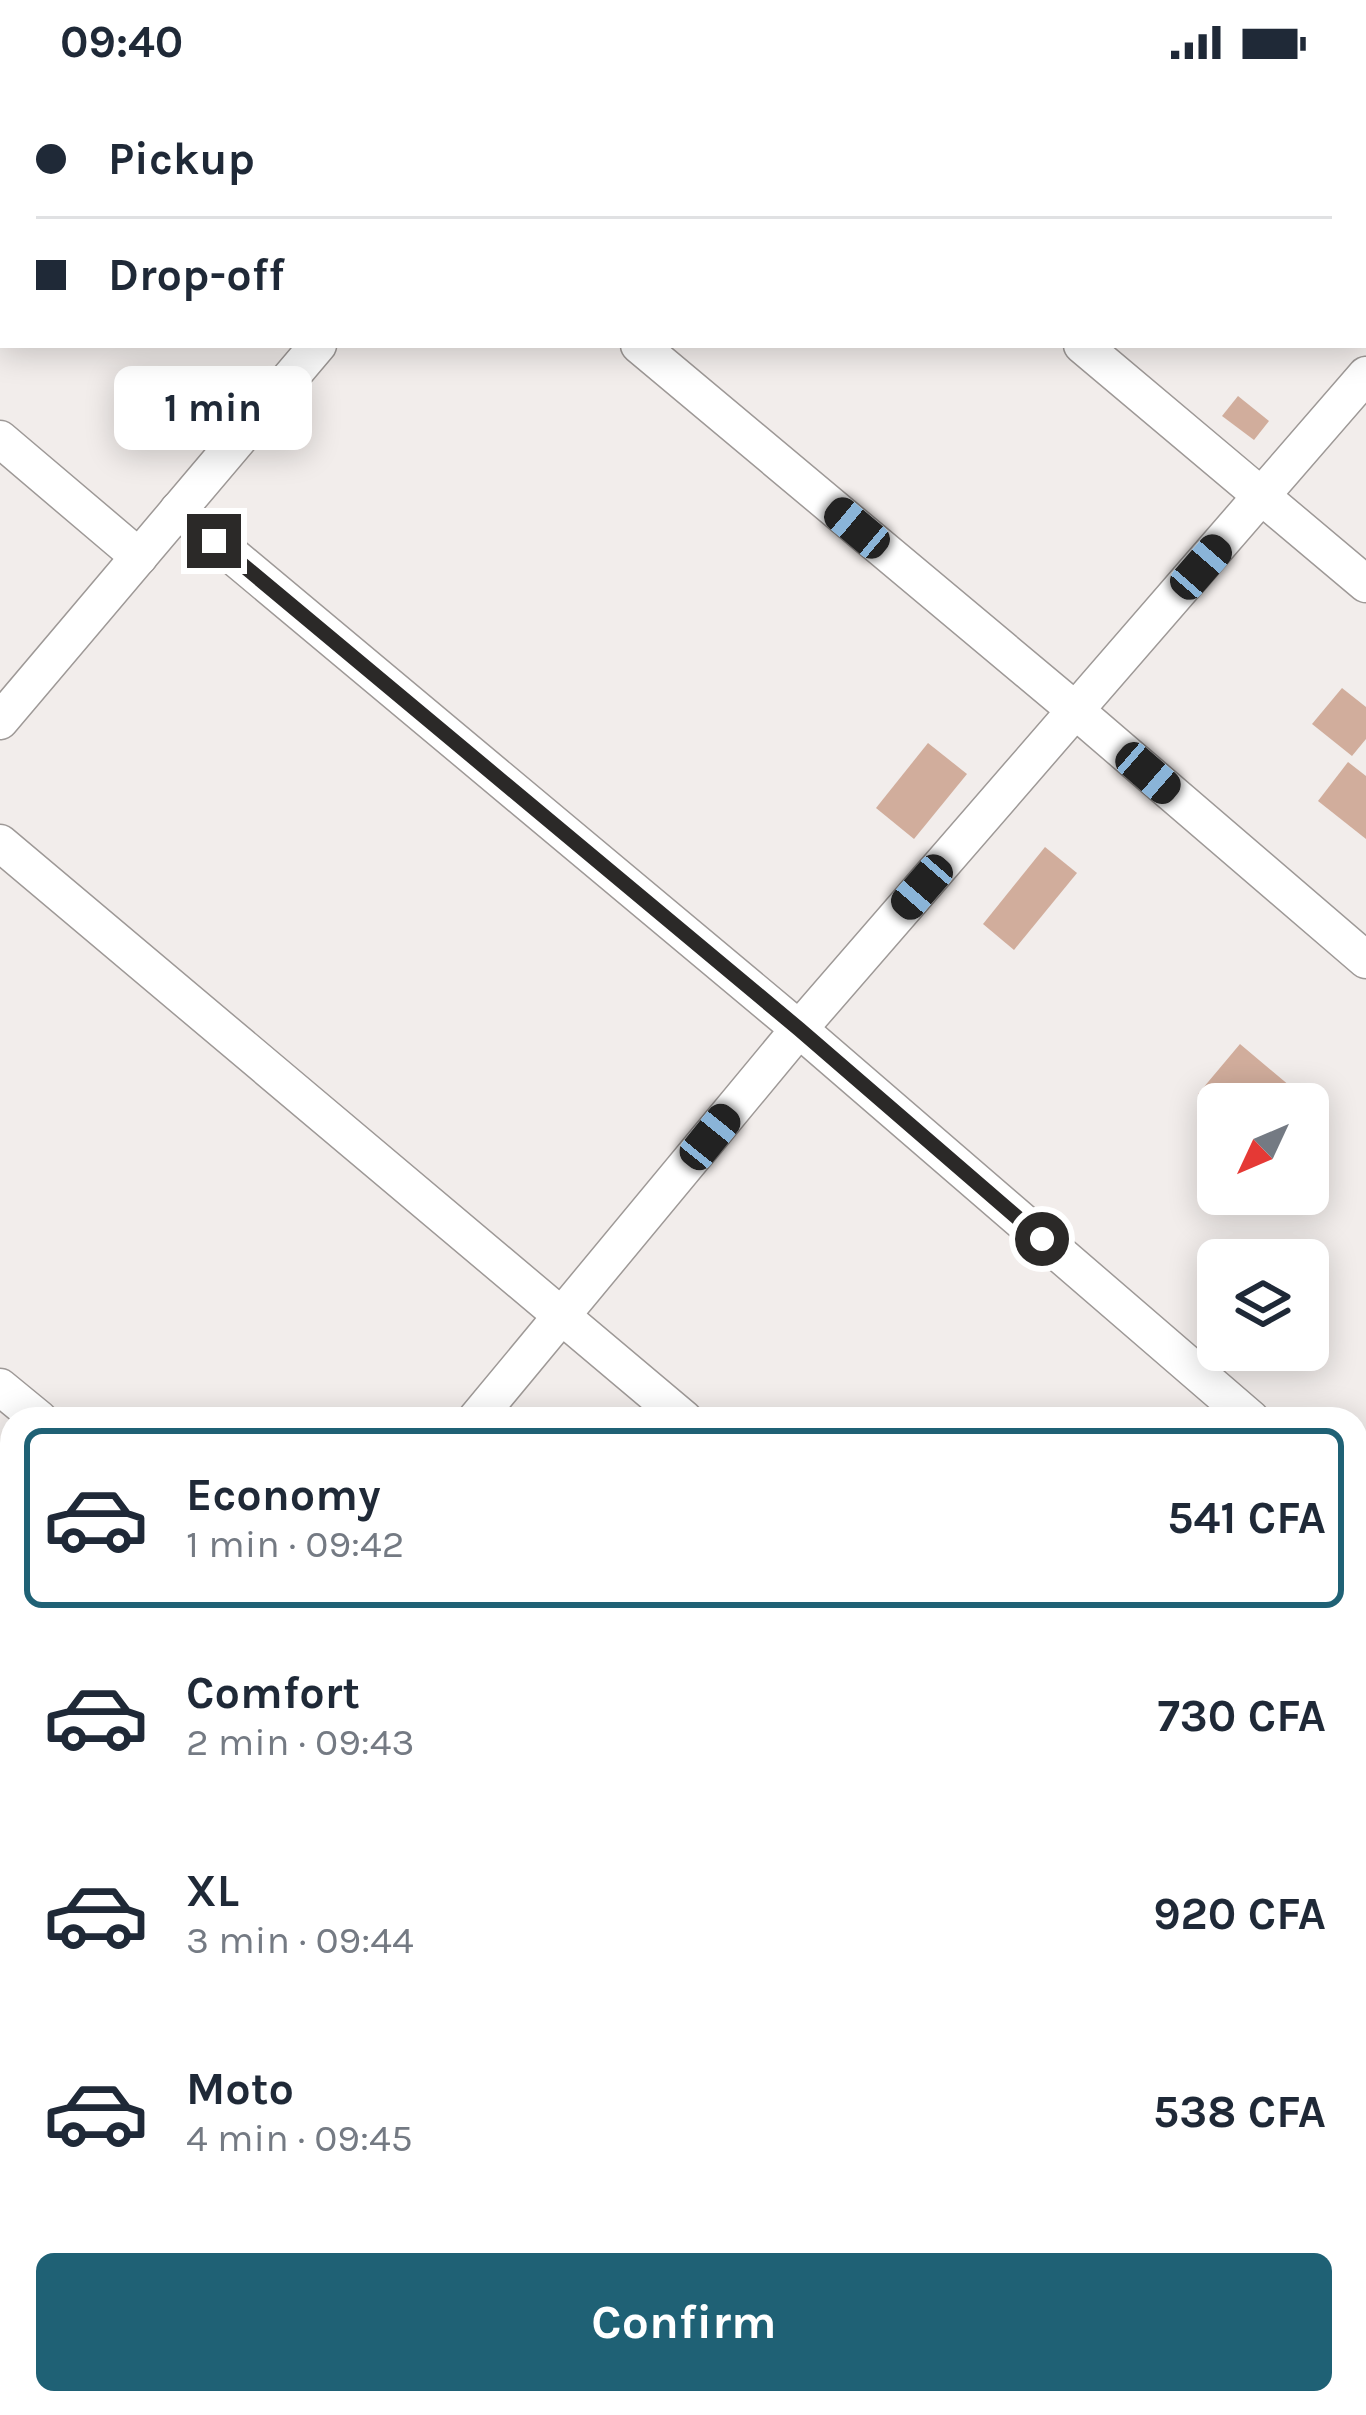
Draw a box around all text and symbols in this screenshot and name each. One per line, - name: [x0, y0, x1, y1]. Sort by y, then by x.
- text: 09:40: [60, 16, 183, 68]
- text: Pickup: [108, 133, 255, 185]
- text: Drop-off: [108, 249, 285, 301]
- callout: 1 min: [115, 367, 313, 451]
- text: 1 min: [164, 385, 262, 431]
- car: [818, 491, 896, 565]
- route end: [187, 514, 241, 568]
- car: [1164, 528, 1238, 606]
- car: [1109, 736, 1187, 810]
- car: [885, 848, 959, 926]
- north arrow: [1197, 1083, 1329, 1215]
- map controls: [1197, 1083, 1329, 1371]
- car: [673, 1098, 747, 1176]
- route start: [1015, 1212, 1069, 1266]
- button: layers: [1197, 1239, 1329, 1371]
- icon: car: [42, 1464, 150, 1572]
- text: Economy: [186, 1469, 381, 1521]
- text: 541 CFA: [1167, 1492, 1326, 1544]
- text: 1 min · 09:42: [186, 1521, 404, 1567]
- icon: car: [42, 1662, 150, 1770]
- text: Comfort: [186, 1667, 360, 1719]
- text: 730 CFA: [1157, 1690, 1326, 1742]
- text: 2 min · 09:43: [186, 1719, 415, 1765]
- icon: car: [42, 1860, 150, 1968]
- text: XL: [186, 1865, 239, 1917]
- text: 920 CFA: [1153, 1888, 1326, 1940]
- text: 3 min · 09:44: [186, 1917, 414, 1963]
- icon: car: [42, 2058, 150, 2166]
- text: Moto: [186, 2063, 294, 2115]
- text: 538 CFA: [1153, 2086, 1326, 2138]
- text: 4 min · 09:45: [186, 2115, 413, 2161]
- button: Confirm: [36, 2253, 1332, 2391]

